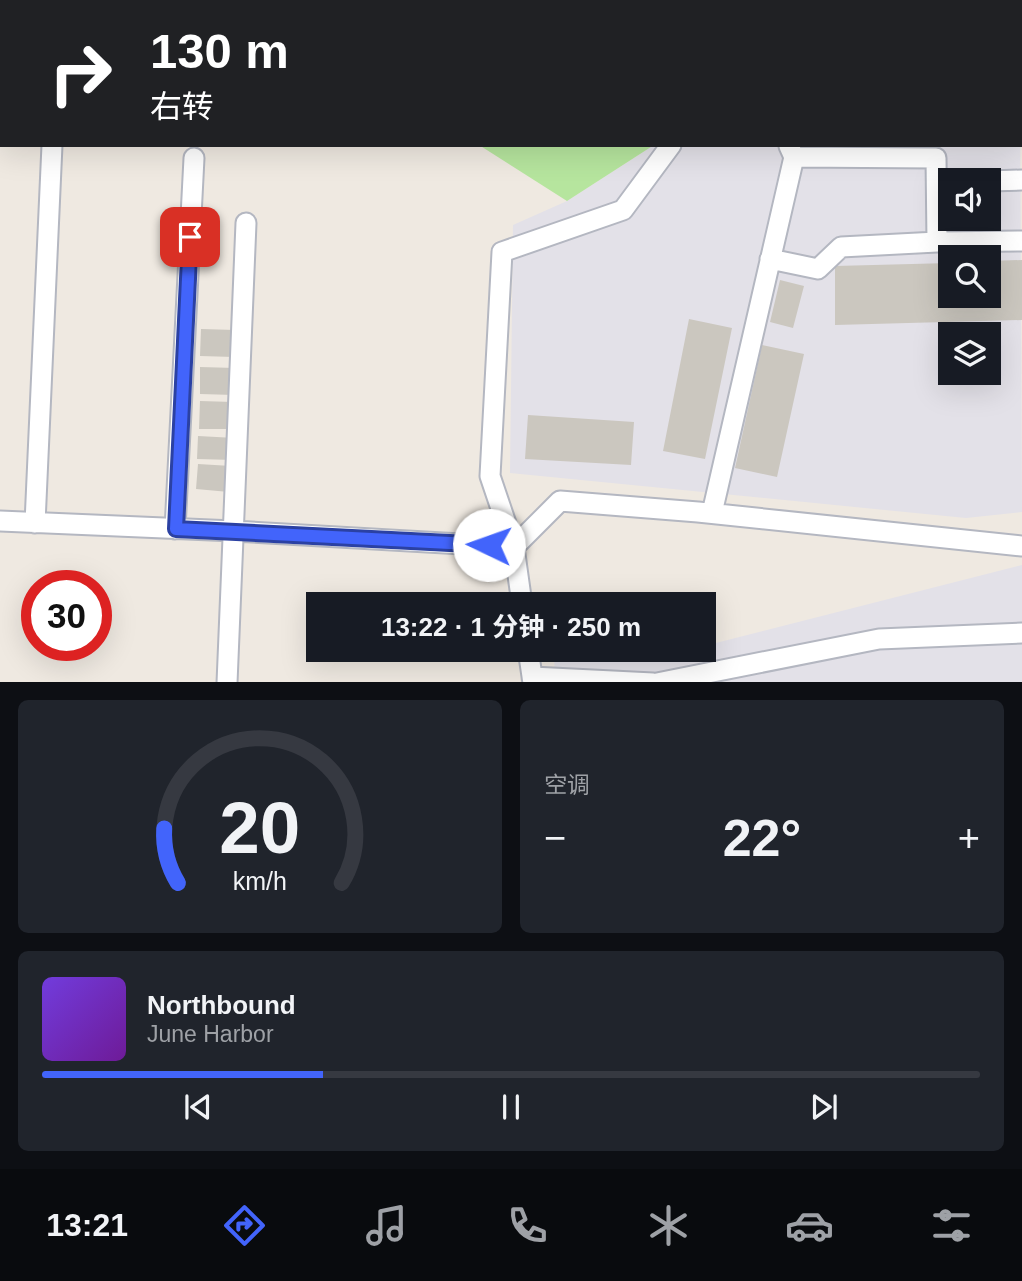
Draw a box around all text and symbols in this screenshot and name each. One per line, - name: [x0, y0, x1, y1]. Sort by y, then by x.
- text: 130 m: [150, 24, 289, 78]
- icon: right: [35, 28, 126, 119]
- text: 右转: [150, 89, 214, 125]
- map controls: [938, 168, 1001, 385]
- button: sound: [938, 168, 1001, 231]
- pin: [160, 207, 220, 267]
- icon: arrive: [171, 218, 209, 256]
- button: search: [938, 245, 1001, 308]
- button: layers: [938, 322, 1001, 385]
- position arrow: [452, 508, 526, 582]
- speed limit sign: 30: [21, 570, 112, 661]
- text: 13:22 · 1 分钟 · 250 m: [381, 612, 641, 642]
- text: 空调: [544, 772, 590, 798]
- text: 20: [220, 787, 300, 868]
- text: 22°: [723, 809, 801, 867]
- text: −: [544, 817, 566, 859]
- text: +: [958, 817, 980, 859]
- text: km/h: [233, 866, 287, 894]
- text: Northbound: [147, 990, 296, 1020]
- text: June Harbor: [147, 1021, 274, 1047]
- icon: previous: [179, 1088, 217, 1126]
- icon: pause: [492, 1088, 530, 1126]
- icon: next: [805, 1088, 843, 1126]
- icon: directions: [220, 1201, 269, 1250]
- icon: music: [362, 1201, 411, 1250]
- icon: phone: [503, 1201, 552, 1250]
- icon: climate: [644, 1201, 693, 1250]
- icon: car: [785, 1201, 834, 1250]
- icon: filters: [927, 1201, 976, 1250]
- text: 13:21: [46, 1207, 128, 1243]

